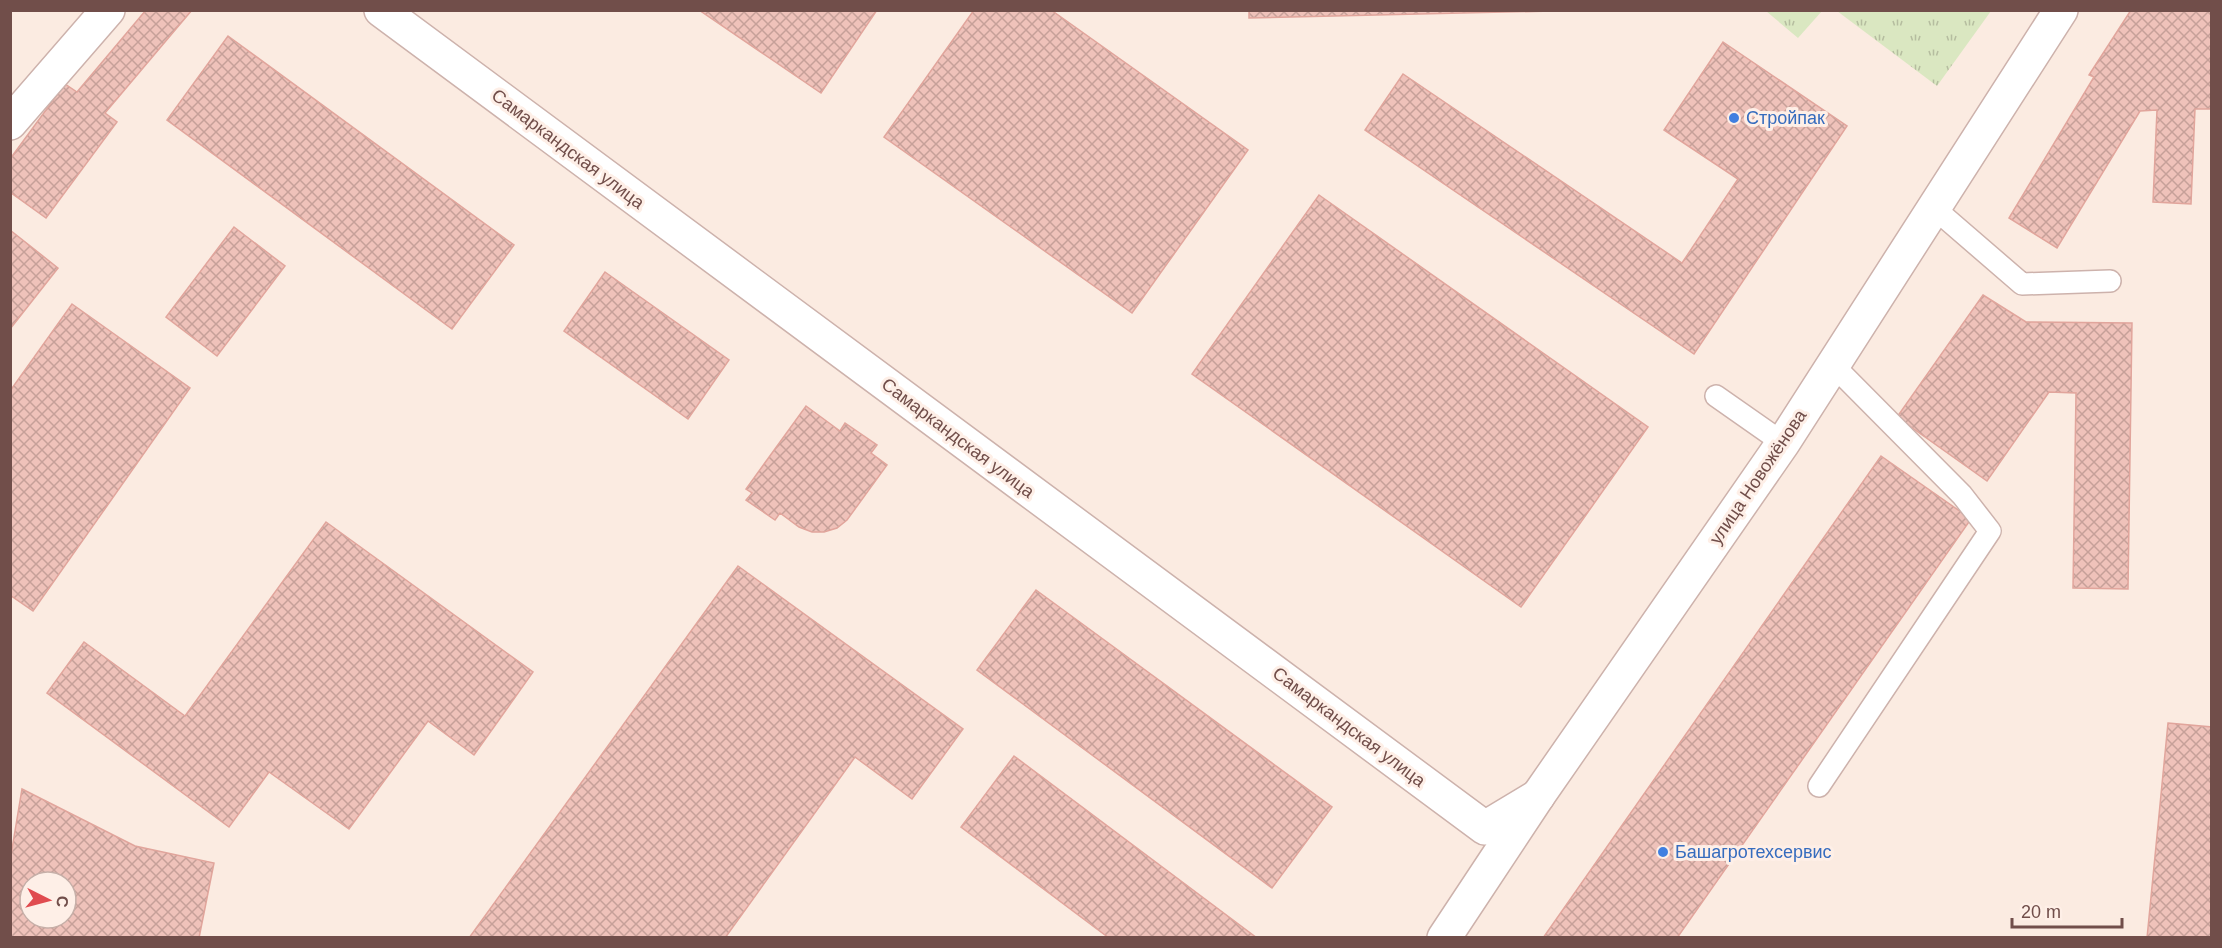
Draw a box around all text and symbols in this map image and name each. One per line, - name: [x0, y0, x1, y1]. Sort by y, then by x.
- street label: Самаркандская улица: [488, 85, 649, 213]
- place label: Стройпак: [1746, 108, 1825, 128]
- marker: Стройпак: [1727, 111, 1741, 125]
- street label: Самаркандская улица: [878, 374, 1039, 502]
- street label: улица Новожёнова: [1706, 405, 1811, 548]
- street label: Самаркандская улица: [1269, 663, 1430, 791]
- place label: Башагротехсервис: [1675, 842, 1832, 862]
- marker: Башагротехсервис: [1656, 845, 1670, 859]
- north arrow: [18, 870, 78, 930]
- scale bar: [2012, 891, 2122, 929]
- text: С: [53, 895, 71, 909]
- text: 20 m: [2021, 902, 2061, 922]

